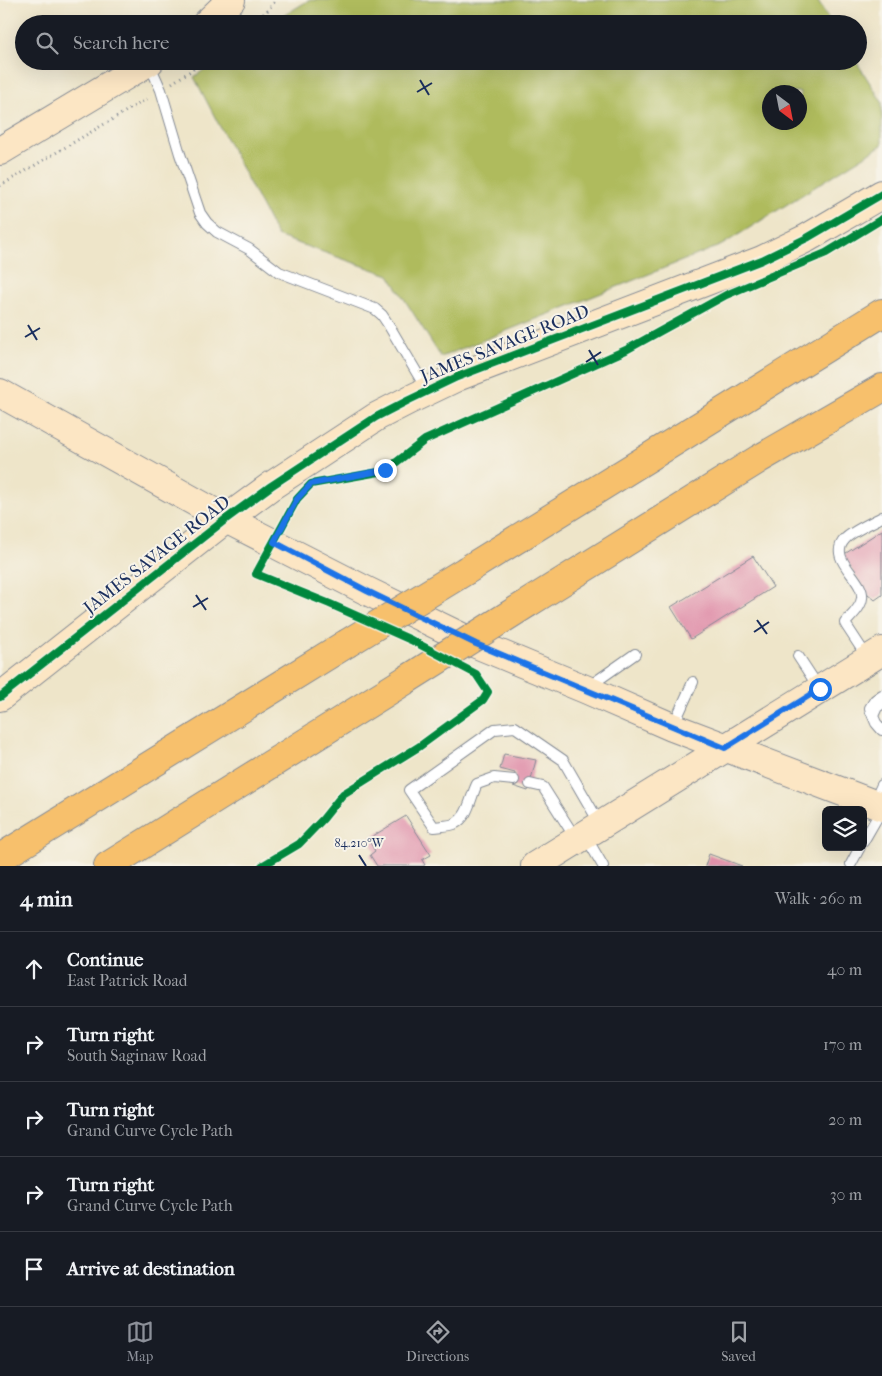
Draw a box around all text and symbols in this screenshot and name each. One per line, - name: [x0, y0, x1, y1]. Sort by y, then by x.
- search box: [15, 15, 867, 70]
- icon: search: [33, 29, 61, 57]
- text: Search here: [73, 32, 169, 54]
- north arrow: [762, 85, 807, 130]
- street label: JAMES SAVAGE ROAD: [416, 301, 592, 388]
- route end: [374, 459, 397, 482]
- street label: JAMES SAVAGE ROAD: [78, 491, 234, 620]
- route start: [809, 678, 832, 701]
- map controls: [822, 806, 867, 851]
- button: layers: [822, 806, 867, 851]
- text: 84.210°W: [335, 836, 385, 850]
- text: 4 min: [20, 887, 73, 911]
- text: Walk · 260 m: [775, 889, 862, 908]
- text: Continue: [67, 949, 143, 971]
- icon: ahead: [20, 955, 48, 983]
- text: 40 m: [827, 960, 862, 979]
- text: East Patrick Road: [67, 971, 188, 990]
- text: Turn right: [67, 1024, 154, 1046]
- icon: right: [20, 1030, 48, 1058]
- text: 170 m: [823, 1035, 862, 1054]
- text: South Saginaw Road: [67, 1046, 207, 1065]
- text: Turn right: [67, 1099, 154, 1121]
- icon: right: [20, 1105, 48, 1133]
- text: 20 m: [828, 1110, 862, 1129]
- text: Grand Curve Cycle Path: [67, 1121, 233, 1140]
- text: Turn right: [67, 1174, 154, 1196]
- icon: right: [20, 1180, 48, 1208]
- text: 30 m: [830, 1185, 862, 1204]
- text: Grand Curve Cycle Path: [67, 1196, 233, 1215]
- icon: arrive: [20, 1255, 48, 1283]
- text: Arrive at destination: [67, 1258, 235, 1280]
- tab: Map: [126, 1318, 154, 1365]
- tab: Directions: [406, 1318, 469, 1365]
- tab: Saved: [721, 1318, 756, 1365]

